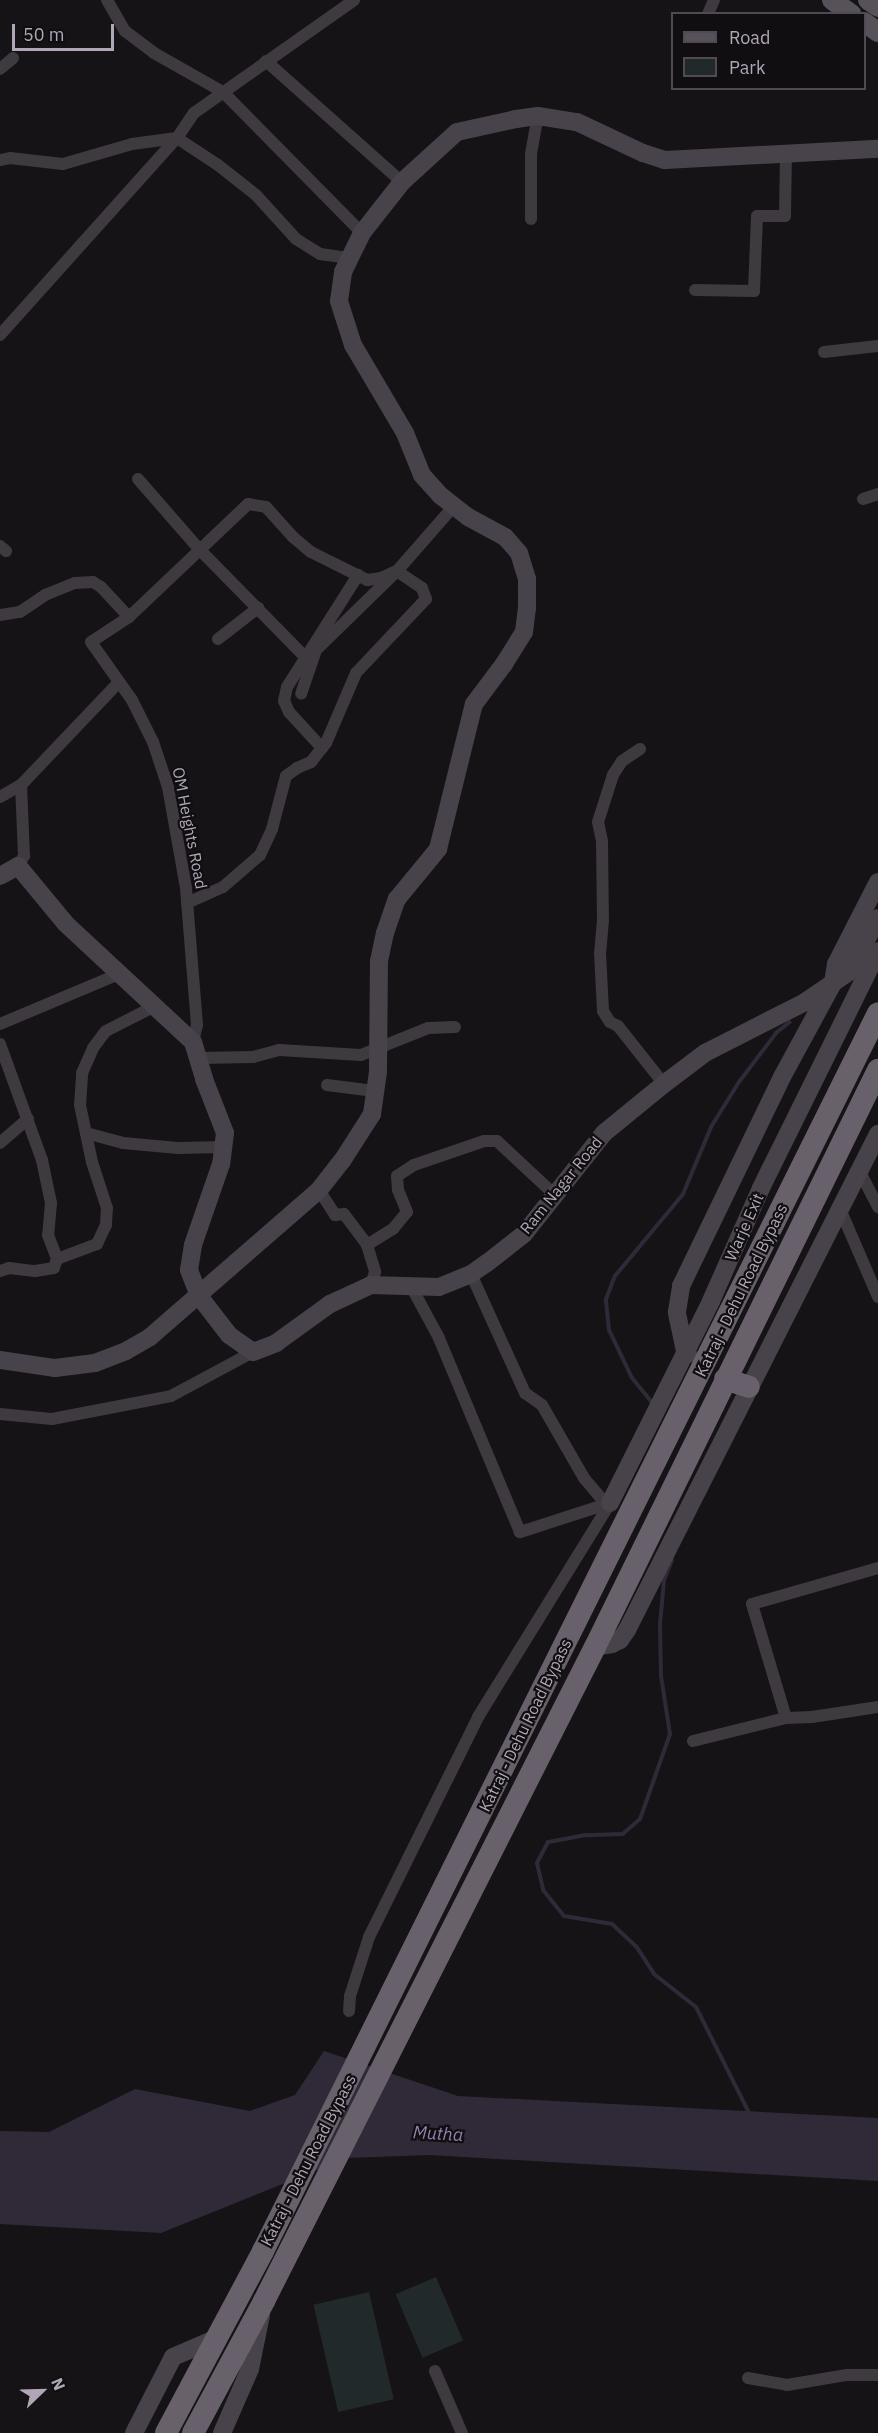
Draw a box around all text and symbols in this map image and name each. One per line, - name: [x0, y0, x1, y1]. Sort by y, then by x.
- scale bar: [15, 12, 117, 50]
- legend: [671, 12, 866, 90]
- text: 50 m: [23, 23, 65, 46]
- text: Road: [729, 26, 770, 49]
- text: Park: [729, 56, 765, 79]
- street label: OM Heights Road: [169, 765, 211, 891]
- street label: Ram Nagar Road: [516, 1132, 606, 1238]
- street label: Warje Exit: [721, 1190, 767, 1264]
- street label: Katraj - Dehu Road Bypass: [691, 1200, 791, 1380]
- street label: Katraj - Dehu Road Bypass: [475, 1635, 575, 1815]
- street label: Katraj - Dehu Road Bypass: [256, 2071, 360, 2249]
- water label: Mutha: [412, 2122, 464, 2146]
- north arrow: [12, 2361, 72, 2421]
- text: N: [47, 2375, 70, 2393]

